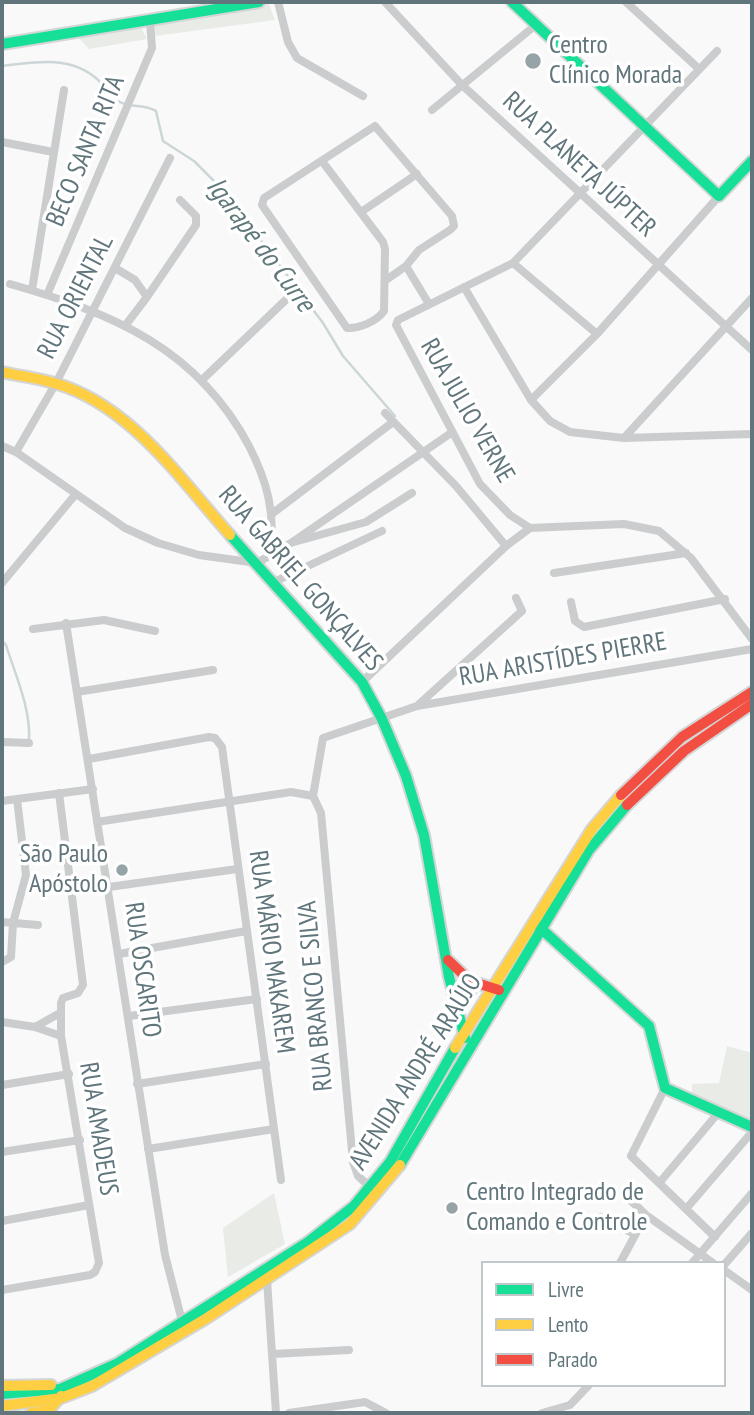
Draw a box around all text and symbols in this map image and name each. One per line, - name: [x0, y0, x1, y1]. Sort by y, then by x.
- place label: Centro Clínico Morada: [549, 30, 682, 92]
- marker: Centro Clínico Morada: [523, 51, 543, 71]
- street label: BECO SANTA RITA: [40, 71, 132, 231]
- street label: RUA PLANETA JÚPTER: [496, 86, 662, 244]
- water label: Igarapé do Curre: [198, 171, 322, 319]
- street label: RUA ORIENTAL: [31, 230, 121, 364]
- street label: RUA JULIO VERNE: [413, 333, 521, 489]
- street label: RUA GABRIEL GONÇALVES: [211, 480, 389, 678]
- street label: RUA ARISTÍDES PIERRE: [457, 626, 669, 694]
- place label: São Paulo Apóstolo: [20, 839, 108, 900]
- street label: RUA MÁRIO MAKAREM: [241, 849, 301, 1055]
- marker: São Paulo Apóstolo: [114, 862, 130, 878]
- street label: RUA BRANCO E SILVA: [292, 899, 340, 1093]
- street label: RUA OSCARITO: [117, 900, 167, 1040]
- street label: AVENIDA ANDRÉ ARAÚJO: [343, 968, 489, 1176]
- street label: RUA AMADEUS: [72, 1060, 124, 1198]
- place label: Centro Integrado de Comando e Controle: [466, 1177, 648, 1238]
- marker: Centro Integrado de Comando e Controle: [444, 1200, 460, 1216]
- legend: [481, 1261, 726, 1387]
- text: Livre: [548, 1276, 584, 1303]
- text: Lento: [548, 1311, 588, 1338]
- text: Parado: [548, 1346, 598, 1373]

